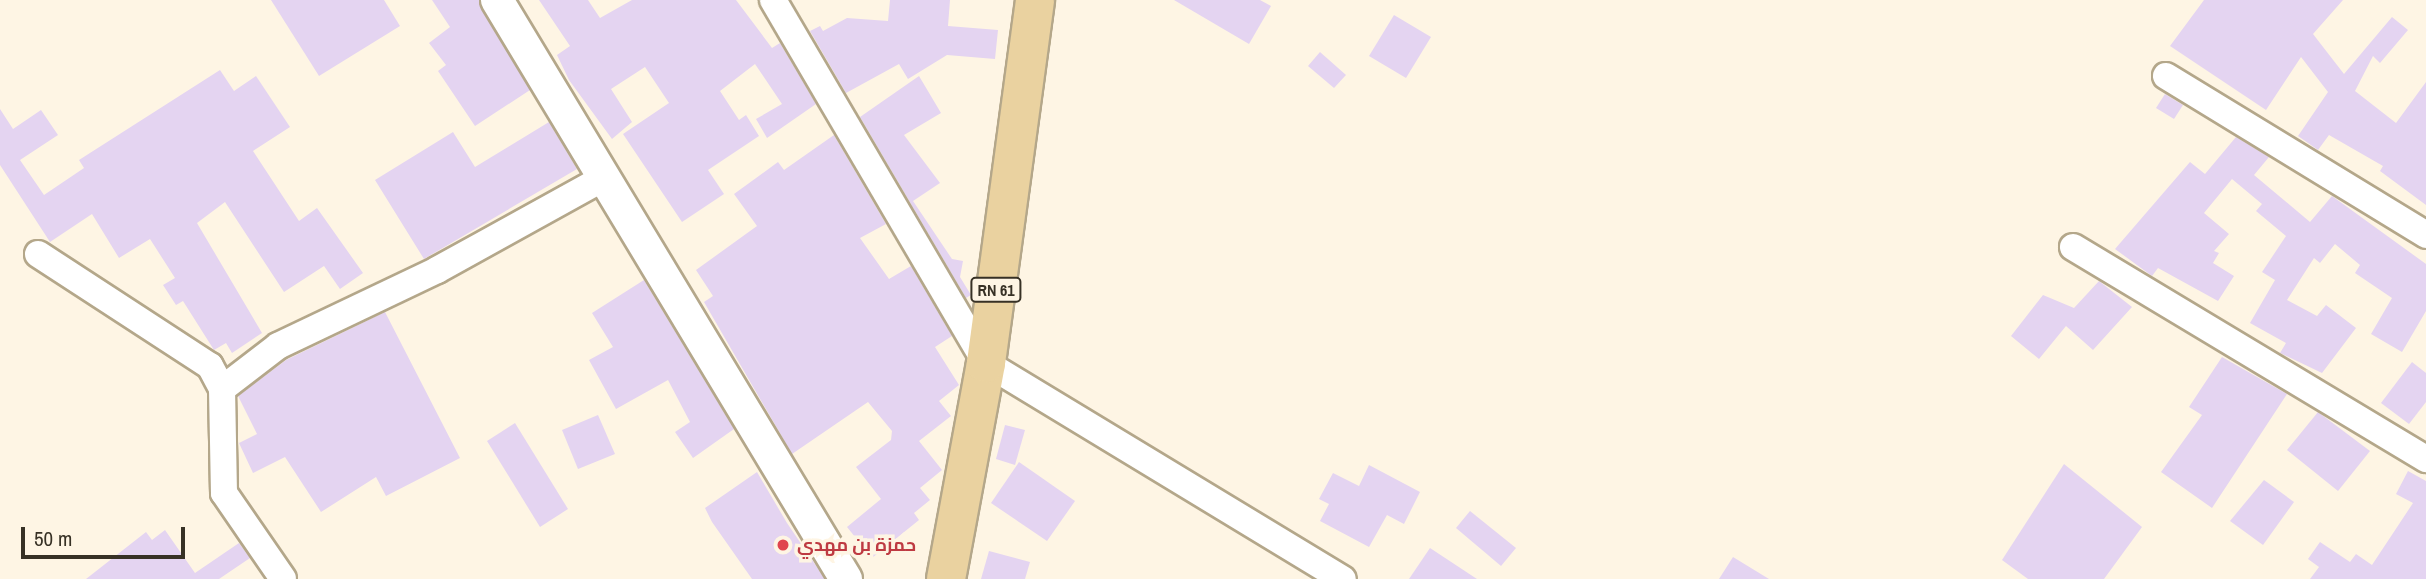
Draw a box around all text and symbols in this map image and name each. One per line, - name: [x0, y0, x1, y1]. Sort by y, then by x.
- road number: RN 61: [970, 278, 1022, 302]
- scale bar: [24, 512, 189, 556]
- text: 50 m: [34, 524, 72, 553]
- place label: حمزة بن مهدي: [797, 534, 916, 556]
- marker: حمزة بن مهدي: [775, 537, 791, 553]

